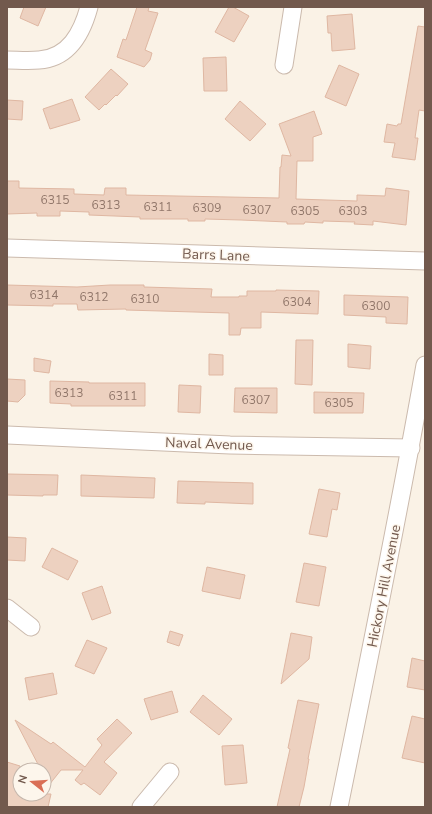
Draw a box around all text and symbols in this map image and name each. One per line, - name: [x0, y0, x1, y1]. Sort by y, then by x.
- house number: 6315: [41, 192, 69, 208]
- house number: 6313: [92, 197, 120, 213]
- house number: 6311: [144, 199, 172, 215]
- house number: 6309: [193, 200, 221, 216]
- house number: 6307: [243, 202, 271, 218]
- house number: 6305: [291, 203, 319, 219]
- house number: 6303: [339, 203, 367, 219]
- street label: Barrs Lane: [182, 244, 250, 266]
- house number: 6314: [30, 287, 58, 303]
- house number: 6312: [80, 289, 108, 305]
- house number: 6310: [131, 291, 159, 307]
- house number: 6304: [283, 294, 311, 310]
- house number: 6300: [362, 298, 390, 314]
- house number: 6313: [55, 385, 83, 401]
- house number: 6311: [109, 388, 137, 404]
- house number: 6307: [242, 392, 270, 408]
- house number: 6305: [325, 395, 353, 411]
- street label: Naval Avenue: [165, 433, 253, 455]
- street label: Hickory Hill Avenue: [363, 523, 405, 649]
- north arrow: [12, 762, 52, 802]
- text: N: [15, 773, 31, 785]

